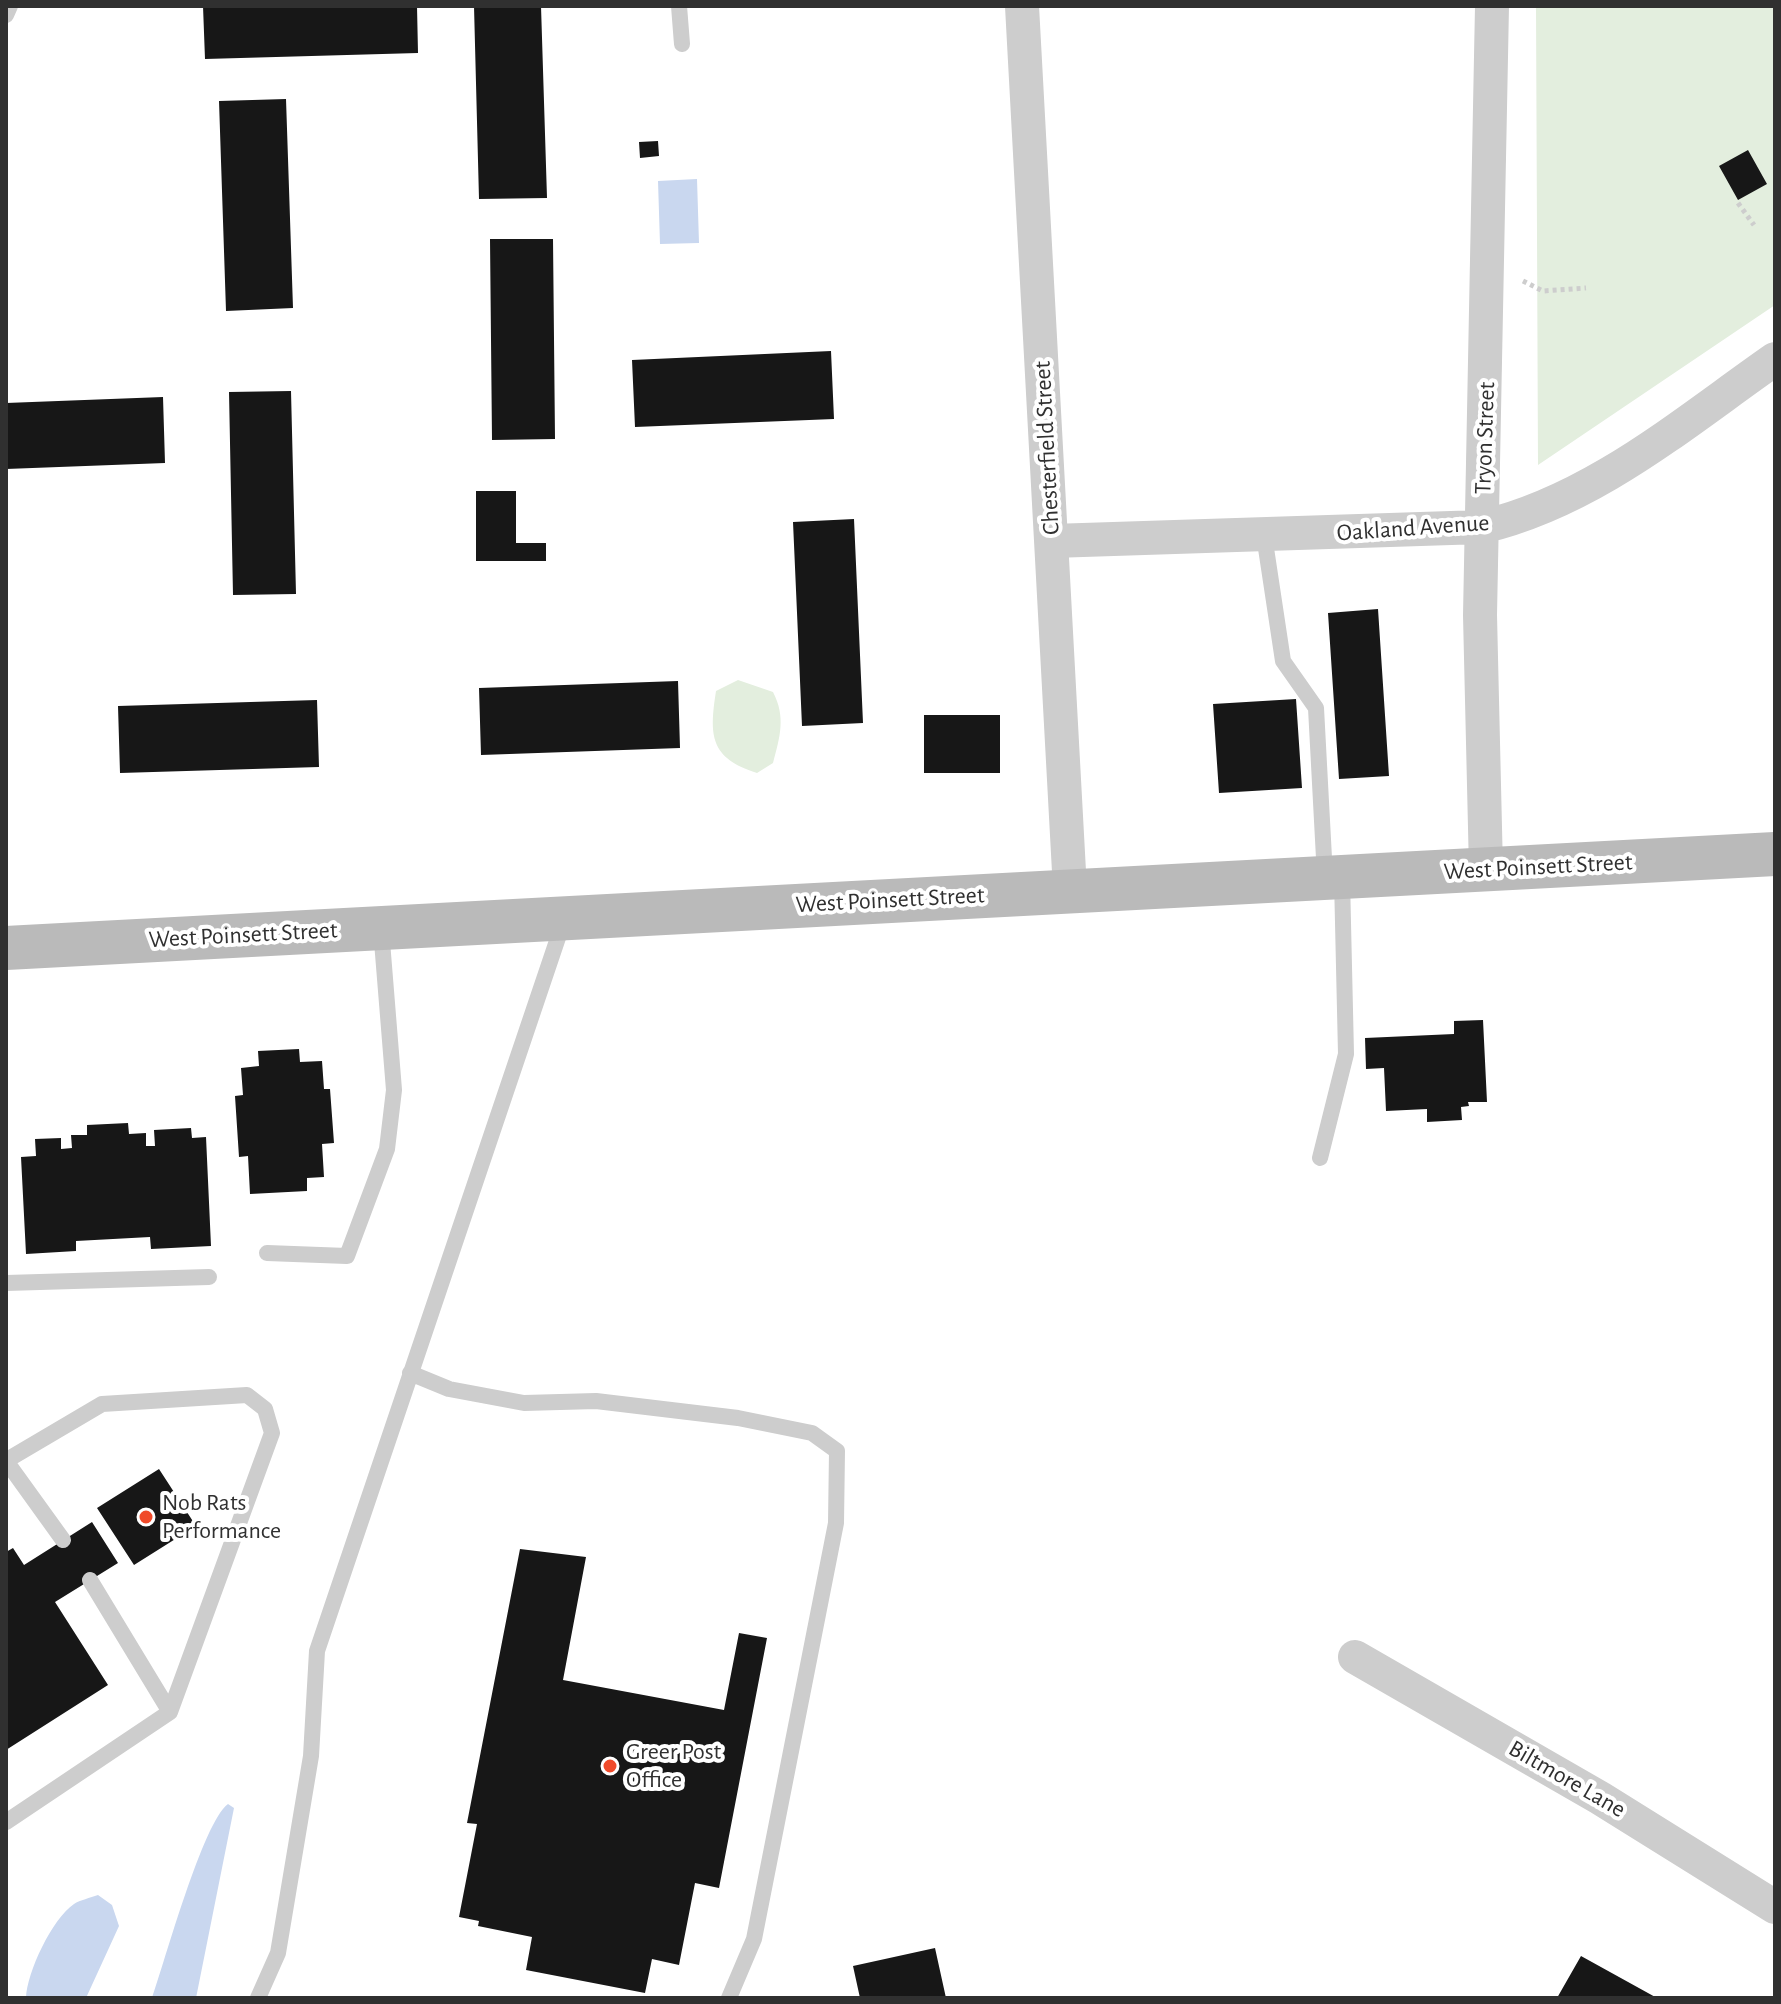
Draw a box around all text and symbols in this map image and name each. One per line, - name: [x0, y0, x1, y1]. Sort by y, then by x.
- street label: Chesterfield Street: [1028, 360, 1066, 536]
- street label: Tryon Street: [1469, 381, 1501, 495]
- street label: Oakland Avenue: [1336, 508, 1490, 548]
- street label: West Poinsett Street: [1443, 848, 1633, 886]
- street label: West Poinsett Street: [795, 881, 985, 919]
- street label: West Poinsett Street: [148, 916, 338, 954]
- place label: Nob Rats Performance: [162, 1489, 281, 1545]
- marker: Nob Rats Performance: [137, 1508, 155, 1526]
- street label: Biltmore Lane: [1503, 1734, 1631, 1824]
- place label: Greer Post Office: [626, 1738, 721, 1794]
- marker: Greer Post Office: [601, 1757, 619, 1775]

